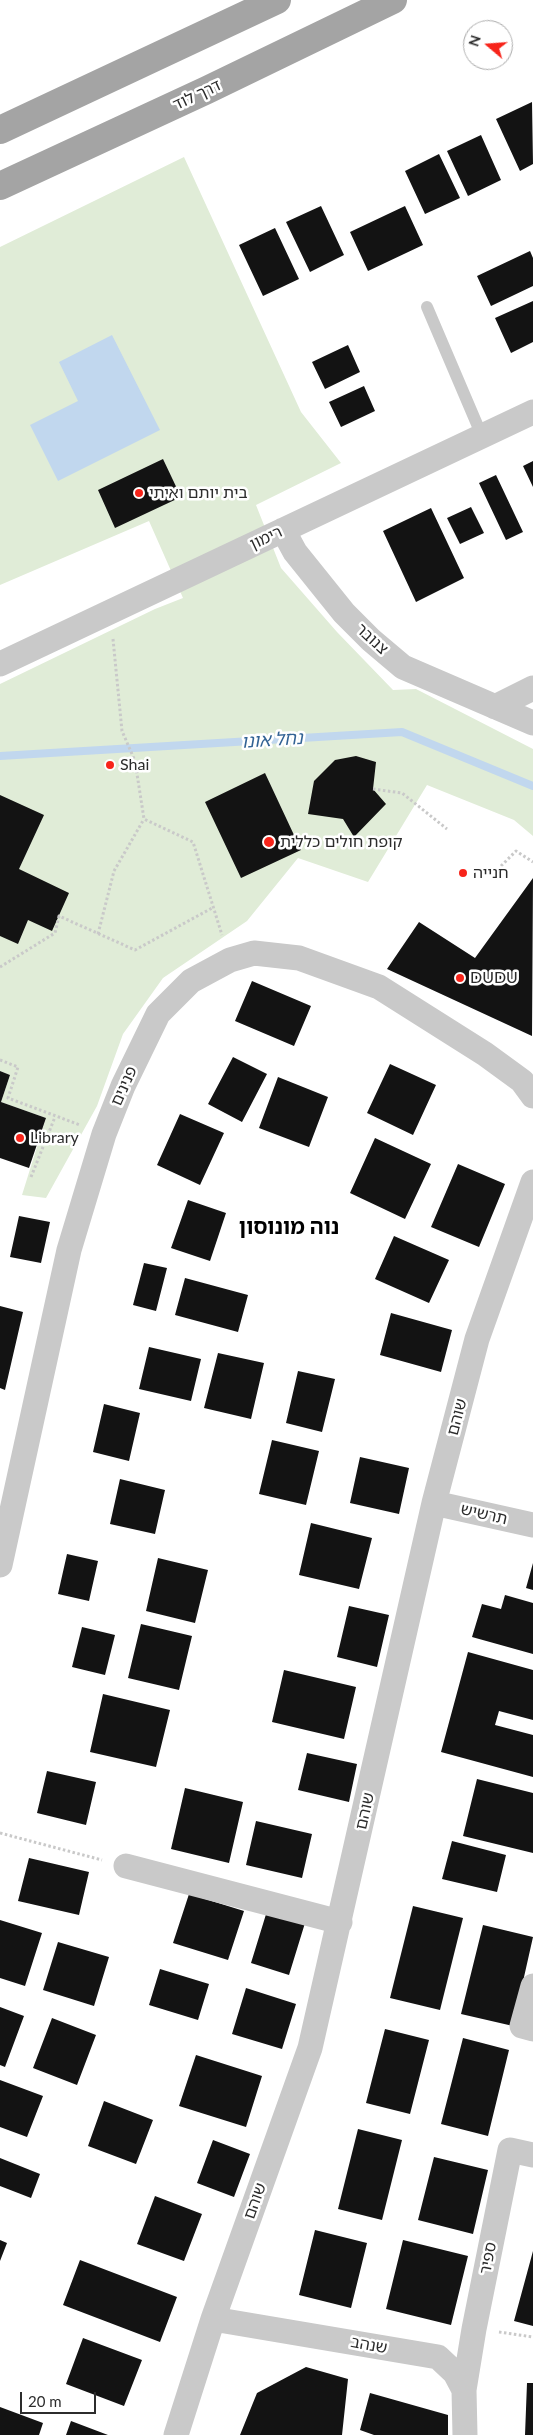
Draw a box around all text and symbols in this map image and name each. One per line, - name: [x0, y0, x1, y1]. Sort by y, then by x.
- north arrow: [463, 20, 513, 70]
- text: N: [464, 33, 484, 48]
- street label: דרך לוד: [170, 76, 224, 114]
- place label: בית יותם ואיתי: [149, 483, 248, 503]
- marker: בית יותם ואיתי: [133, 487, 145, 499]
- street label: רימון: [247, 522, 285, 554]
- street label: צנובר: [352, 619, 392, 659]
- water label: נחל אונו: [241, 727, 303, 753]
- place label: Shai: [120, 755, 149, 775]
- marker: Shai: [104, 759, 116, 771]
- place label: קופת חולים כללית: [280, 832, 403, 852]
- marker: קופת חולים כללית: [262, 835, 276, 849]
- place label: חנייה: [473, 863, 509, 883]
- marker: חנייה: [457, 867, 469, 879]
- place label: DUDU: [470, 968, 518, 988]
- marker: DUDU: [454, 972, 466, 984]
- street label: פנינים: [107, 1063, 141, 1109]
- place label: Library: [30, 1128, 79, 1148]
- marker: Library: [14, 1132, 26, 1144]
- district label: נוה מונוסון: [239, 1214, 339, 1240]
- street label: שוהם: [443, 1396, 471, 1438]
- street label: תרשיש: [459, 1499, 509, 1529]
- street label: שוהם: [351, 1791, 379, 1831]
- street label: שוהם: [240, 2180, 270, 2222]
- street label: ספיר: [475, 2240, 501, 2276]
- street label: שנהב: [349, 2332, 389, 2358]
- scale bar: [22, 2382, 99, 2414]
- text: 20 m: [28, 2392, 62, 2410]

